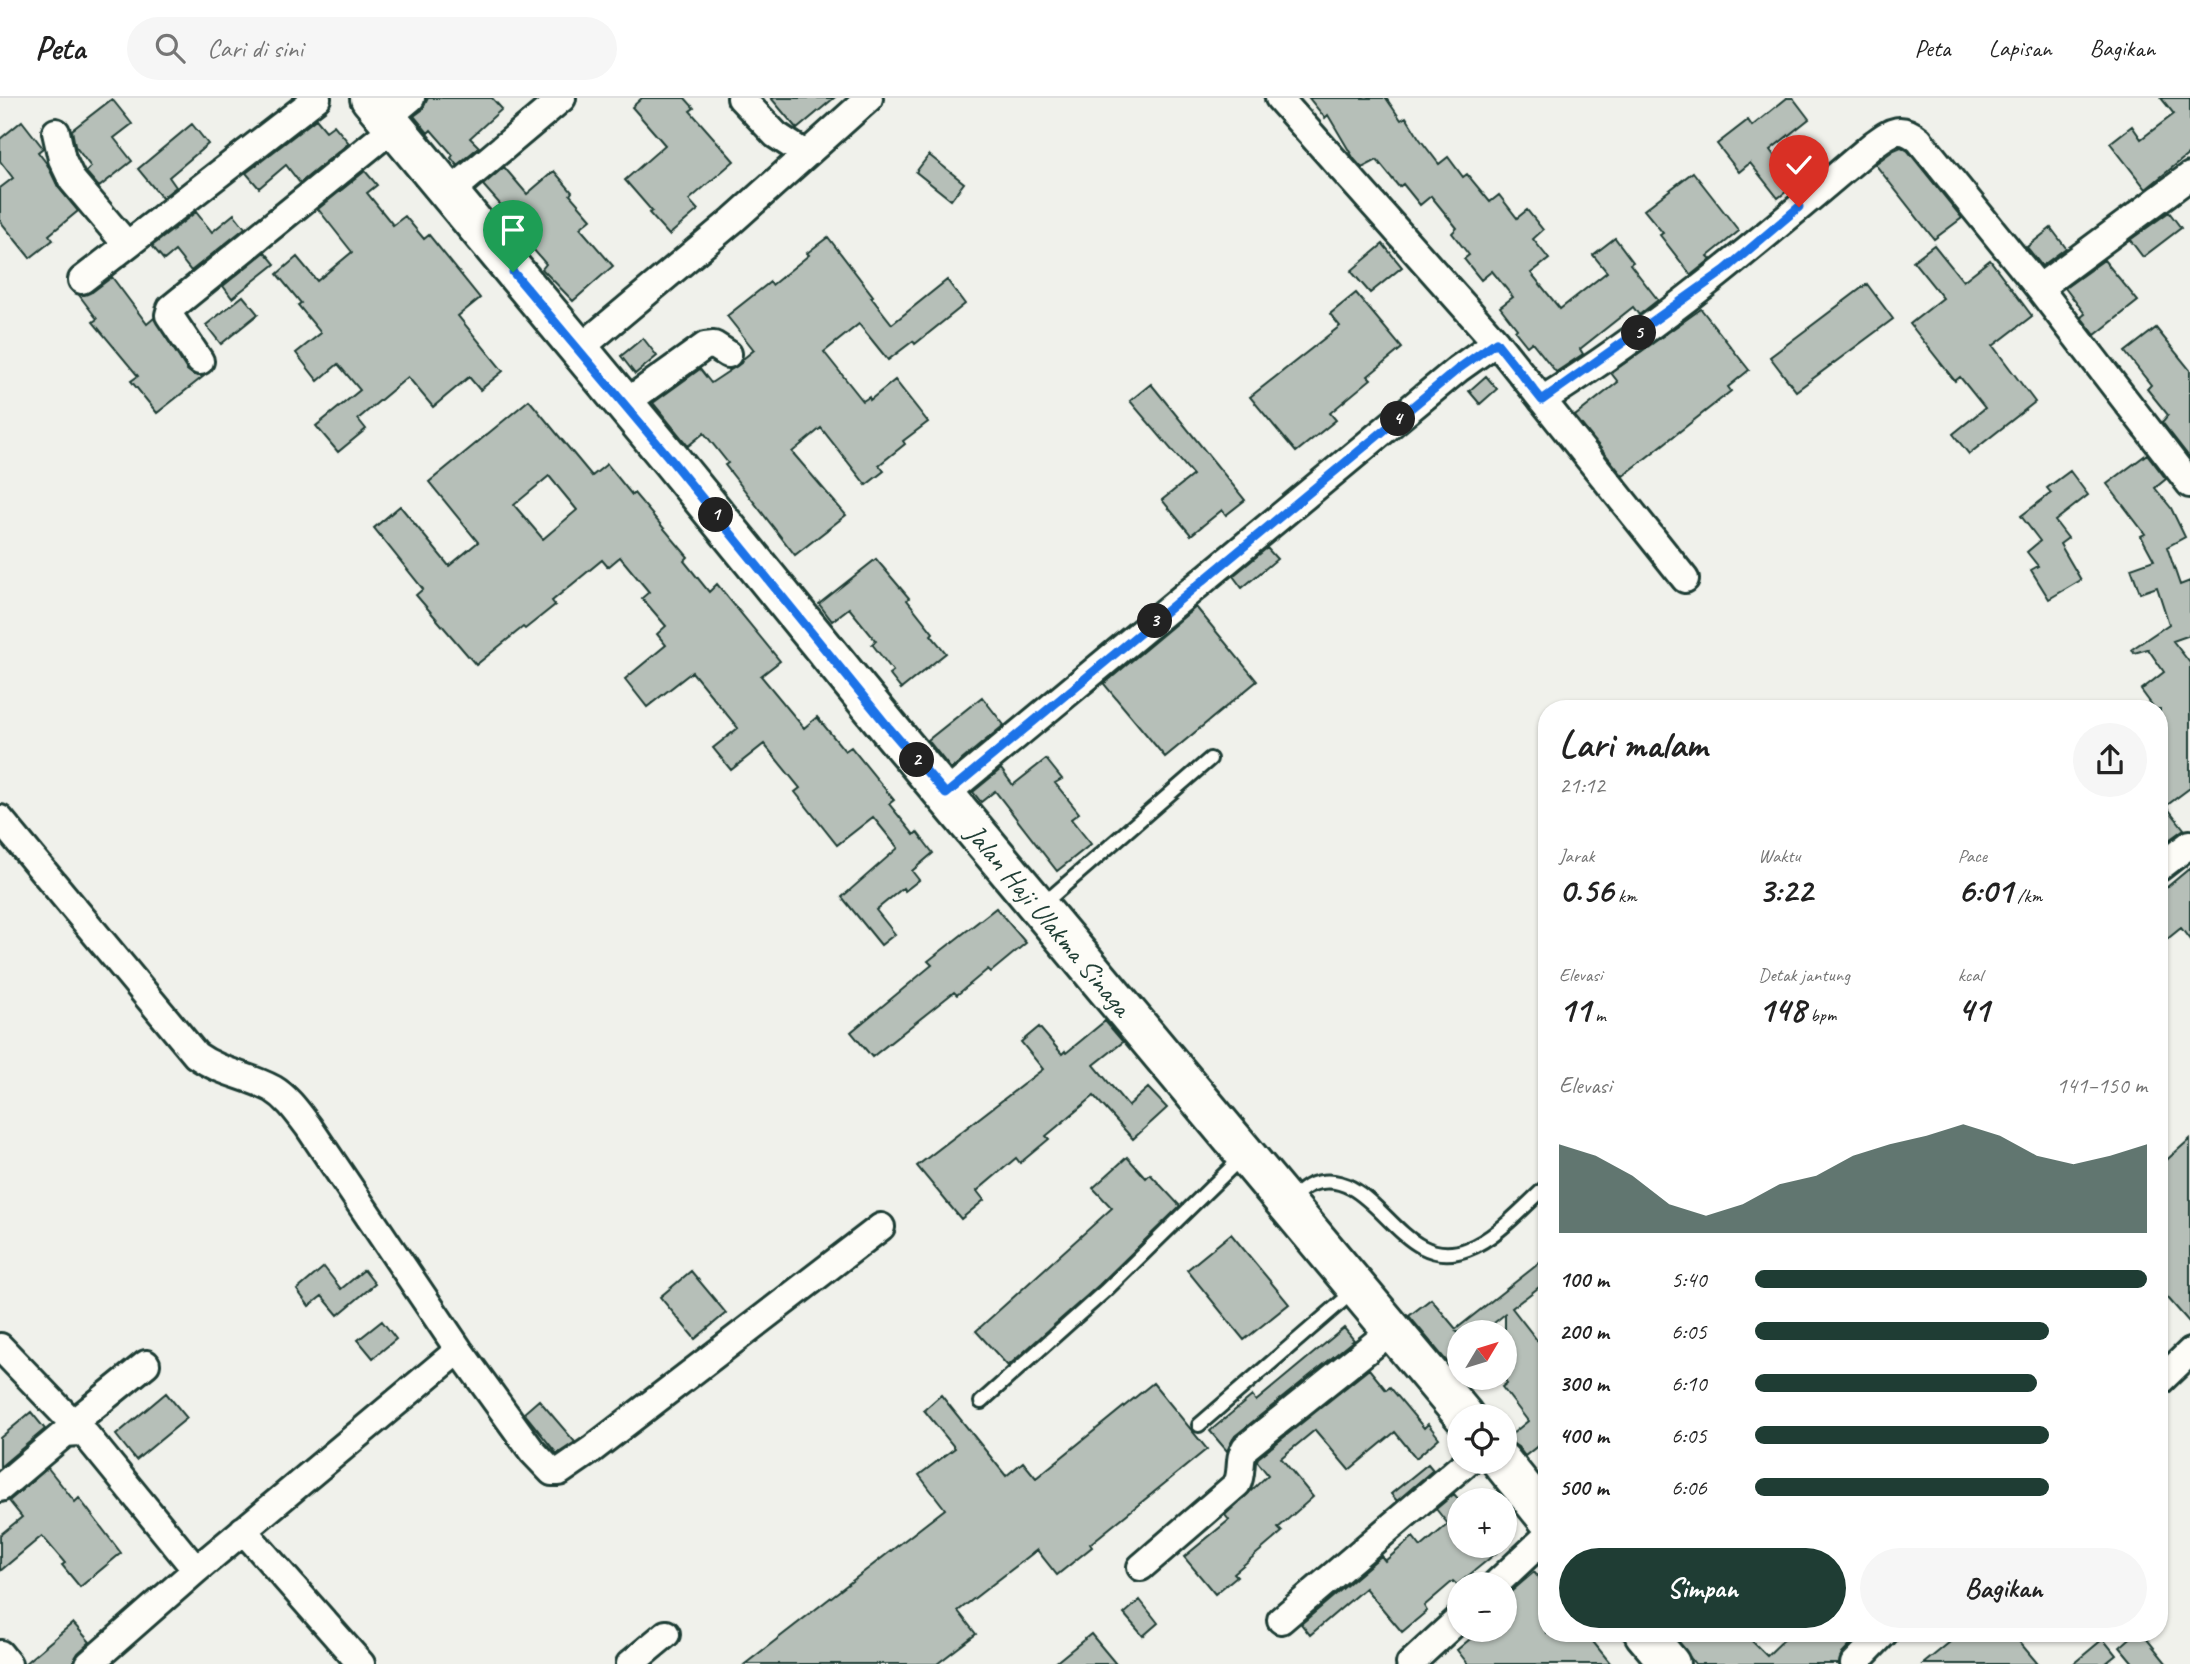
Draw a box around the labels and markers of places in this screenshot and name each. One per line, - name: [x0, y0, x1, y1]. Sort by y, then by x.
- pin: [1769, 135, 1829, 207]
- pin: [483, 200, 543, 272]
- pin: 5: [1622, 316, 1656, 350]
- pin: 4: [1380, 402, 1416, 436]
- pin: 1: [698, 498, 734, 532]
- pin: 3: [1138, 603, 1172, 638]
- pin: 2: [900, 742, 934, 778]

